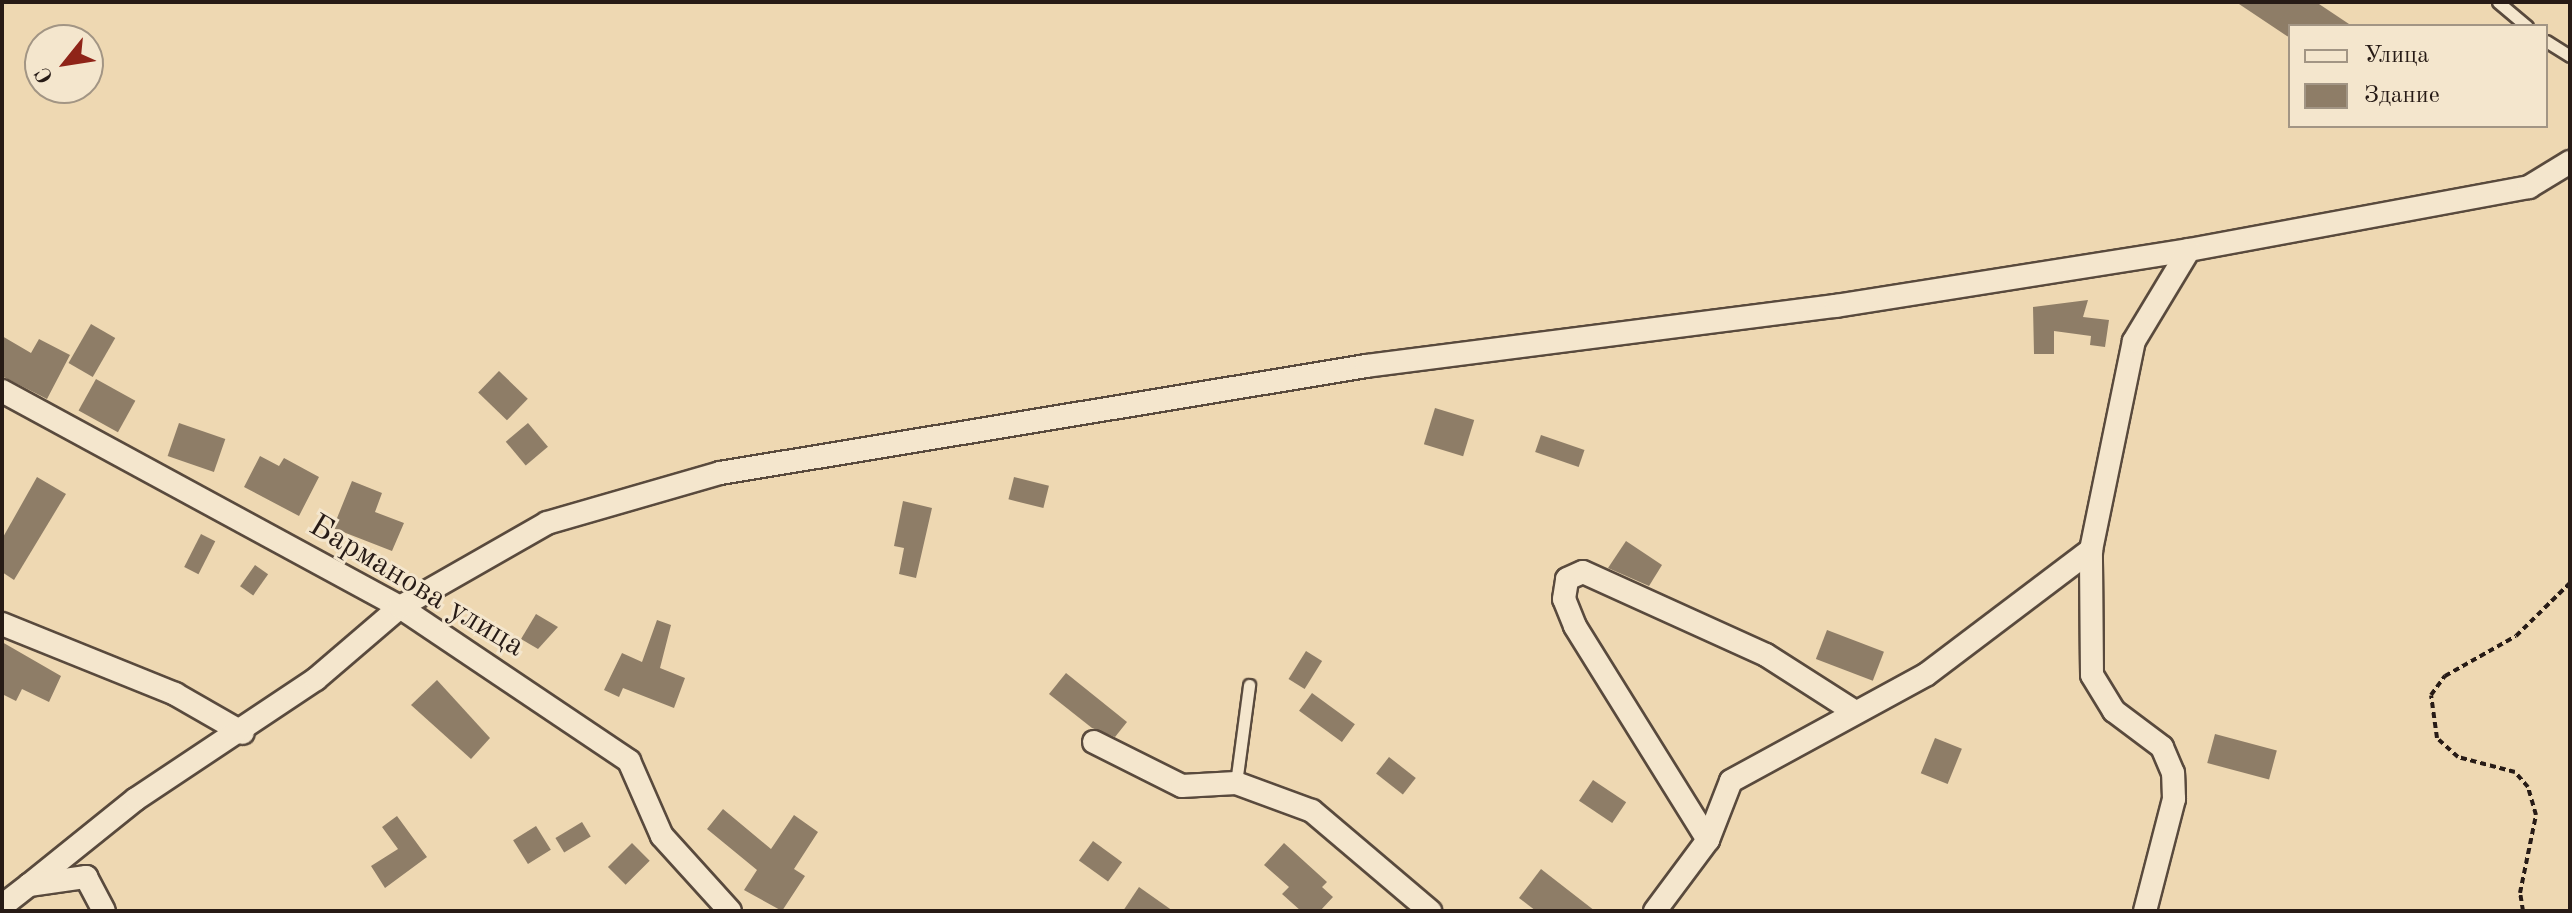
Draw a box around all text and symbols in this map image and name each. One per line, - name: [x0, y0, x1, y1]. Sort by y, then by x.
- north arrow: [24, 24, 104, 104]
- legend: [2288, 24, 2548, 128]
- text: Улица: [2364, 44, 2429, 68]
- text: С: [32, 63, 58, 87]
- text: Здание: [2364, 84, 2440, 108]
- street label: Барманова улица: [301, 508, 531, 666]

